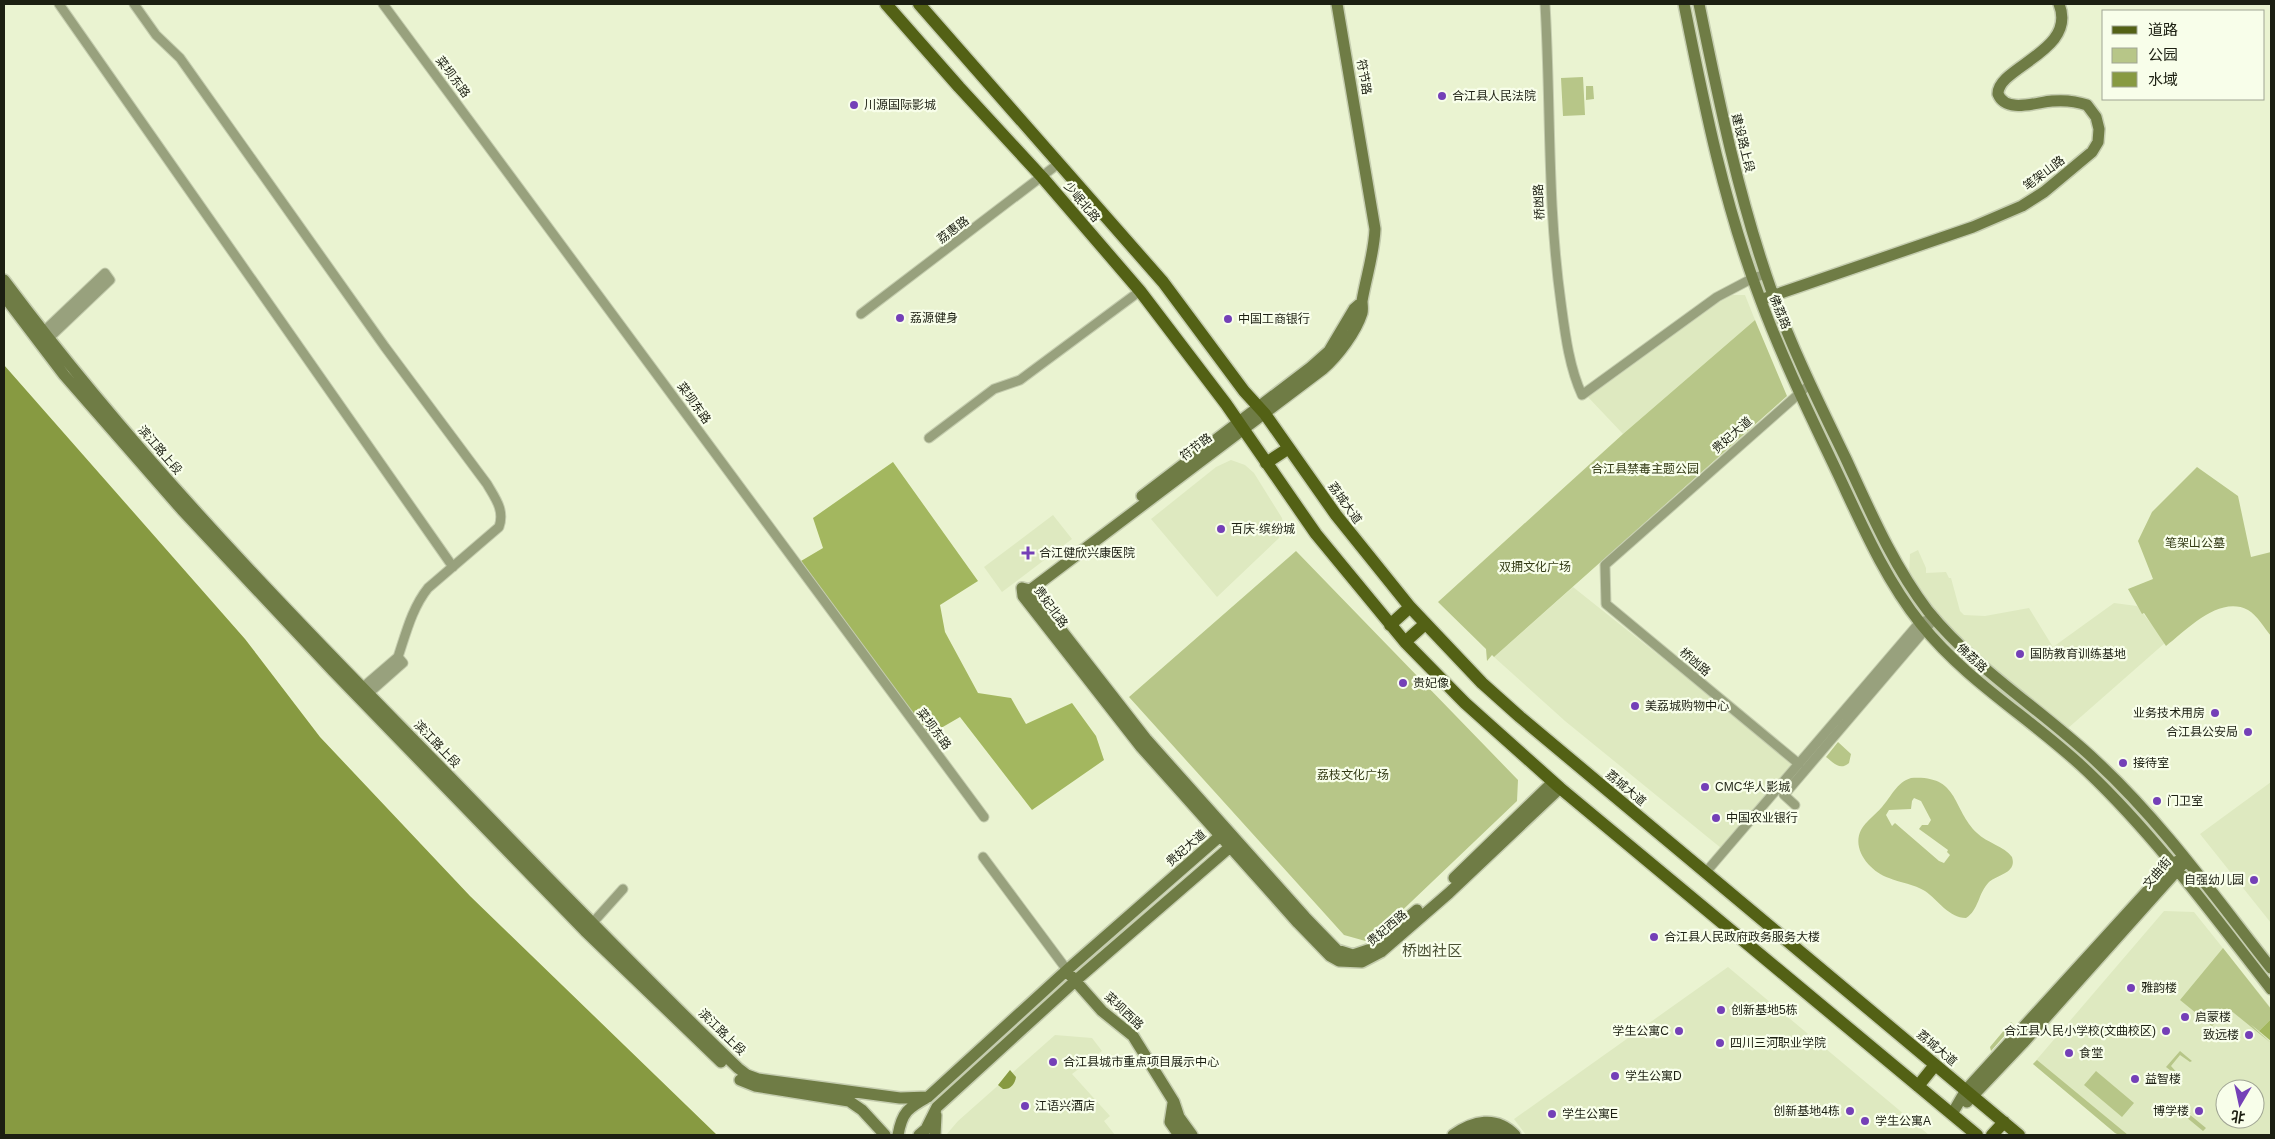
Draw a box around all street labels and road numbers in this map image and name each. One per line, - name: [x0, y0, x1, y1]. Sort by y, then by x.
- street label: 菜坝东路: [433, 54, 473, 100]
- street label: 符节路: [1354, 58, 1374, 96]
- street label: 建设路上段: [1729, 112, 1757, 174]
- street label: 笔架山路: [2021, 153, 2067, 193]
- street label: 少岷北路: [1061, 179, 1103, 225]
- street label: 桥凼路: [1531, 184, 1547, 220]
- street label: 荔惠路: [934, 214, 972, 246]
- street label: 佛荔路: [1767, 293, 1793, 331]
- street label: 菜坝东路: [674, 379, 714, 427]
- street label: 贵妃大道: [1709, 414, 1755, 456]
- street label: 滨江路上段: [135, 423, 185, 477]
- street label: 符节路: [1177, 431, 1215, 463]
- street label: 荔城大道: [1325, 479, 1365, 527]
- street label: 贵妃北路: [1031, 583, 1071, 631]
- street label: 佛荔路: [1954, 641, 1990, 675]
- street label: 桥凼路: [1677, 645, 1713, 679]
- street label: 菜坝东路: [914, 706, 954, 752]
- street label: 滨江路上段: [411, 718, 463, 770]
- street label: 荔城大道: [1603, 767, 1649, 809]
- street label: 贵妃大道: [1163, 827, 1209, 869]
- street label: 文曲街: [2140, 855, 2174, 891]
- street label: 贵妃西路: [1364, 907, 1410, 949]
- street label: 菜坝西路: [1102, 990, 1146, 1032]
- street label: 滨江路上段: [696, 1006, 748, 1058]
- street label: 荔城大道: [1914, 1027, 1960, 1069]

